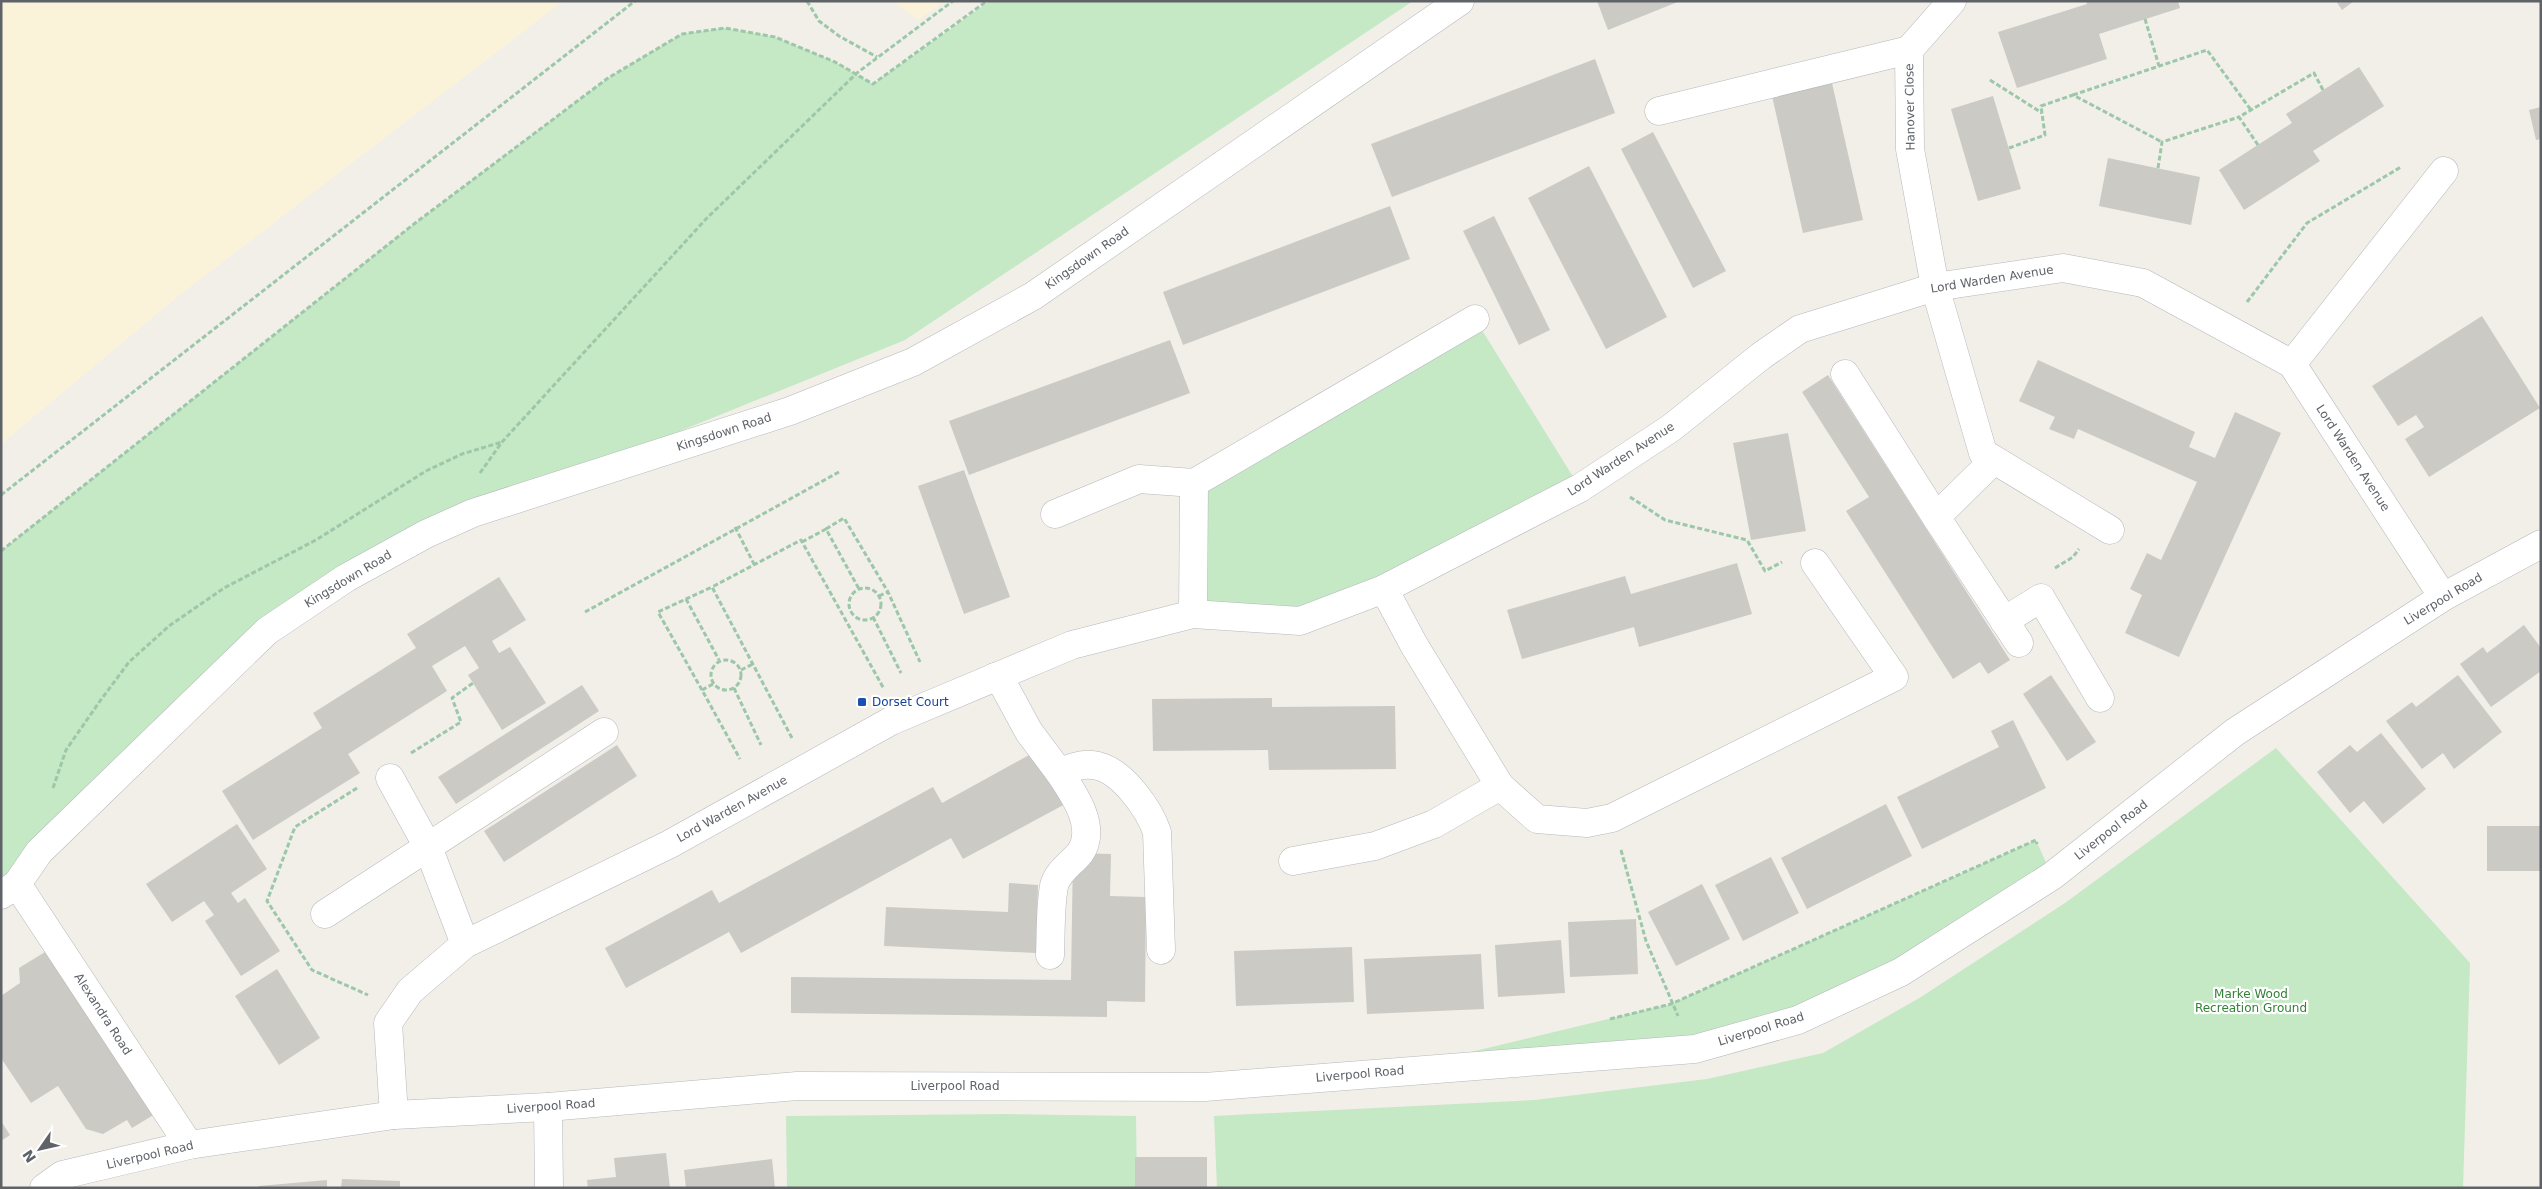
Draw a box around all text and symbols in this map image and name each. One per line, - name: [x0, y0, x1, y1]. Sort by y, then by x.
- street label: Hanover Close: [1902, 63, 1918, 151]
- street label: Kingsdown Road: [1042, 224, 1132, 292]
- street label: Lord Warden Avenue: [1930, 262, 2054, 296]
- street label: Lord Warden Avenue: [2313, 402, 2393, 514]
- street label: Kingsdown Road: [675, 410, 773, 454]
- street label: Lord Warden Avenue: [1565, 419, 1677, 499]
- street label: Kingsdown Road: [302, 548, 394, 610]
- street label: Liverpool Road: [2401, 570, 2485, 628]
- place label: Dorset Court: [872, 695, 949, 709]
- marker: Dorset Court: [856, 696, 868, 708]
- street label: Lord Warden Avenue: [674, 773, 790, 845]
- street label: Liverpool Road: [2072, 797, 2150, 863]
- street label: Alexandra Road: [71, 971, 135, 1057]
- park label: Marke Wood Recreation Ground: [2195, 987, 2307, 1015]
- street label: Liverpool Road: [1716, 1009, 1806, 1049]
- street label: Liverpool Road: [1315, 1063, 1405, 1085]
- street label: Liverpool Road: [911, 1079, 1000, 1093]
- street label: Liverpool Road: [506, 1096, 596, 1116]
- north arrow: [15, 1124, 65, 1174]
- street label: Liverpool Road: [105, 1138, 195, 1172]
- text: N: [19, 1147, 39, 1166]

